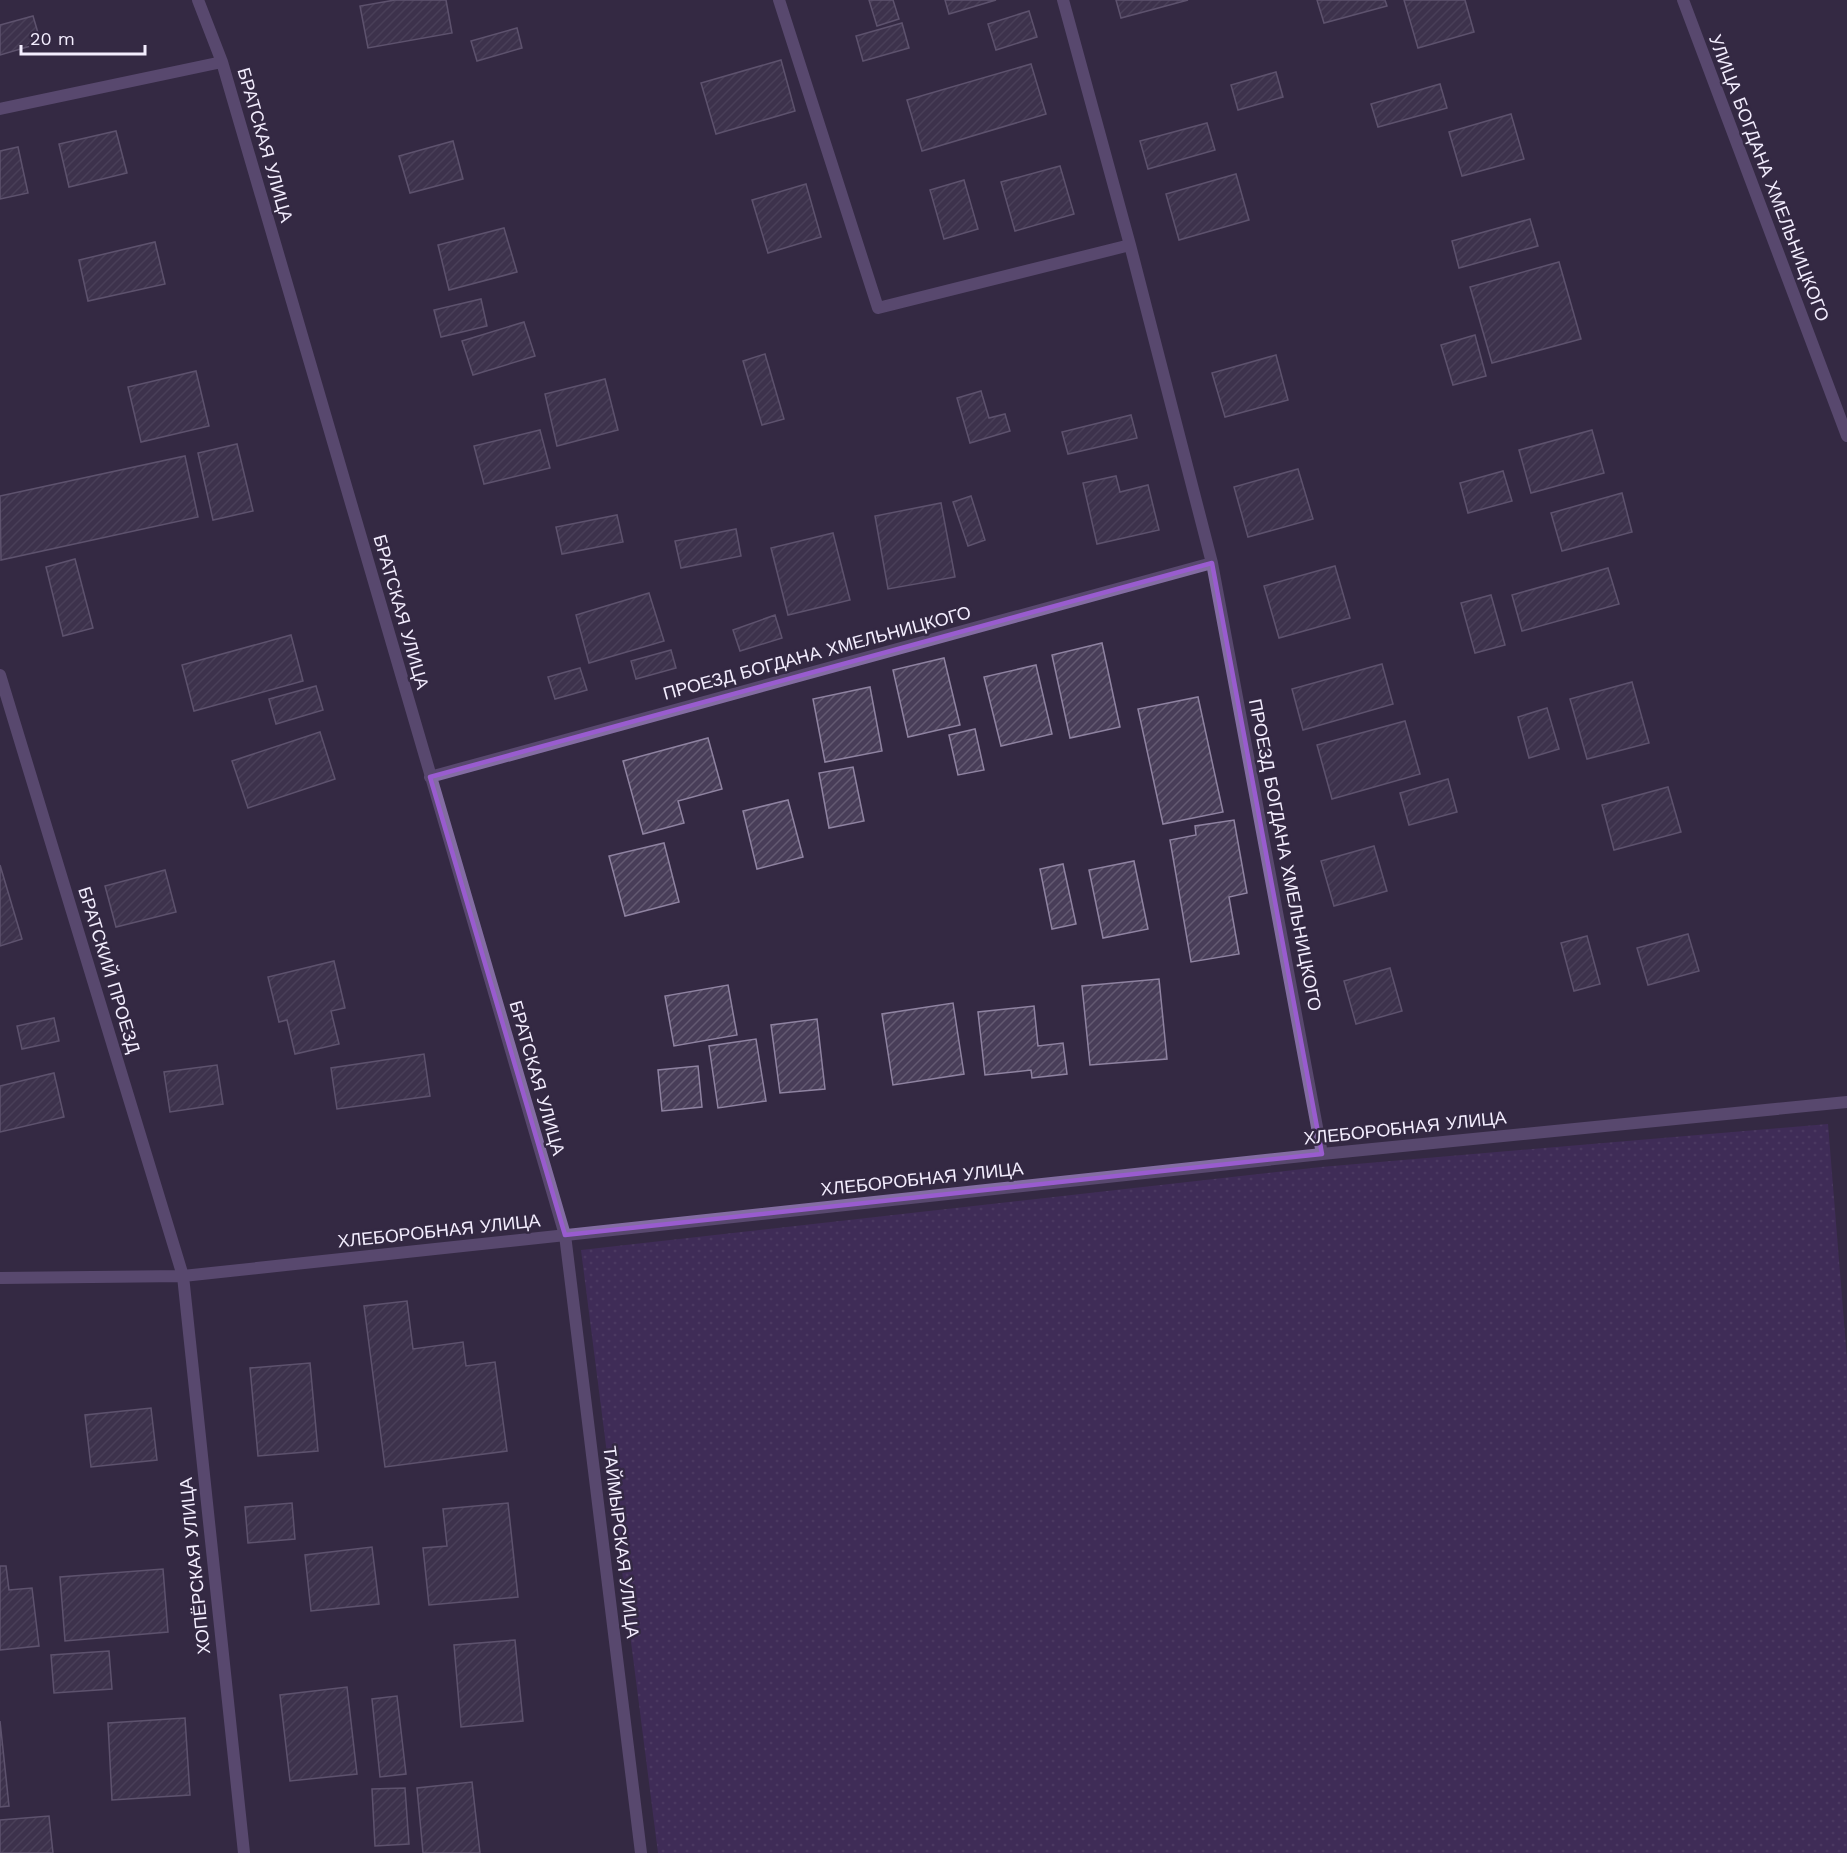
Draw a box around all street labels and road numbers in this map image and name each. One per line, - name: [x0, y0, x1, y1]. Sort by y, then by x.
- street label: УЛИЦА БОГДАНА ХМЕЛЬНИЦКОГО: [1705, 31, 1834, 324]
- street label: БРАТСКАЯ УЛИЦА: [233, 65, 298, 225]
- street label: БРАТСКАЯ УЛИЦА: [369, 532, 434, 692]
- street label: ПРОЕЗД БОГДАНА ХМЕЛЬНИЦКОГО: [661, 601, 973, 704]
- street label: ПРОЕЗД БОГДАНА ХМЕЛЬНИЦКОГО: [1245, 697, 1326, 1013]
- street label: БРАТСКИЙ ПРОЕЗД: [74, 884, 145, 1056]
- street label: БРАТСКАЯ УЛИЦА: [505, 998, 570, 1158]
- street label: ХЛЕБОРОБНАЯ УЛИЦА: [1302, 1106, 1507, 1149]
- street label: ХЛЕБОРОБНАЯ УЛИЦА: [819, 1157, 1024, 1200]
- street label: ХЛЕБОРОБНАЯ УЛИЦА: [336, 1209, 541, 1252]
- street label: ТАЙМЫРСКАЯ УЛИЦА: [599, 1445, 644, 1639]
- street label: ХОПЁРСКАЯ УЛИЦА: [175, 1477, 214, 1656]

